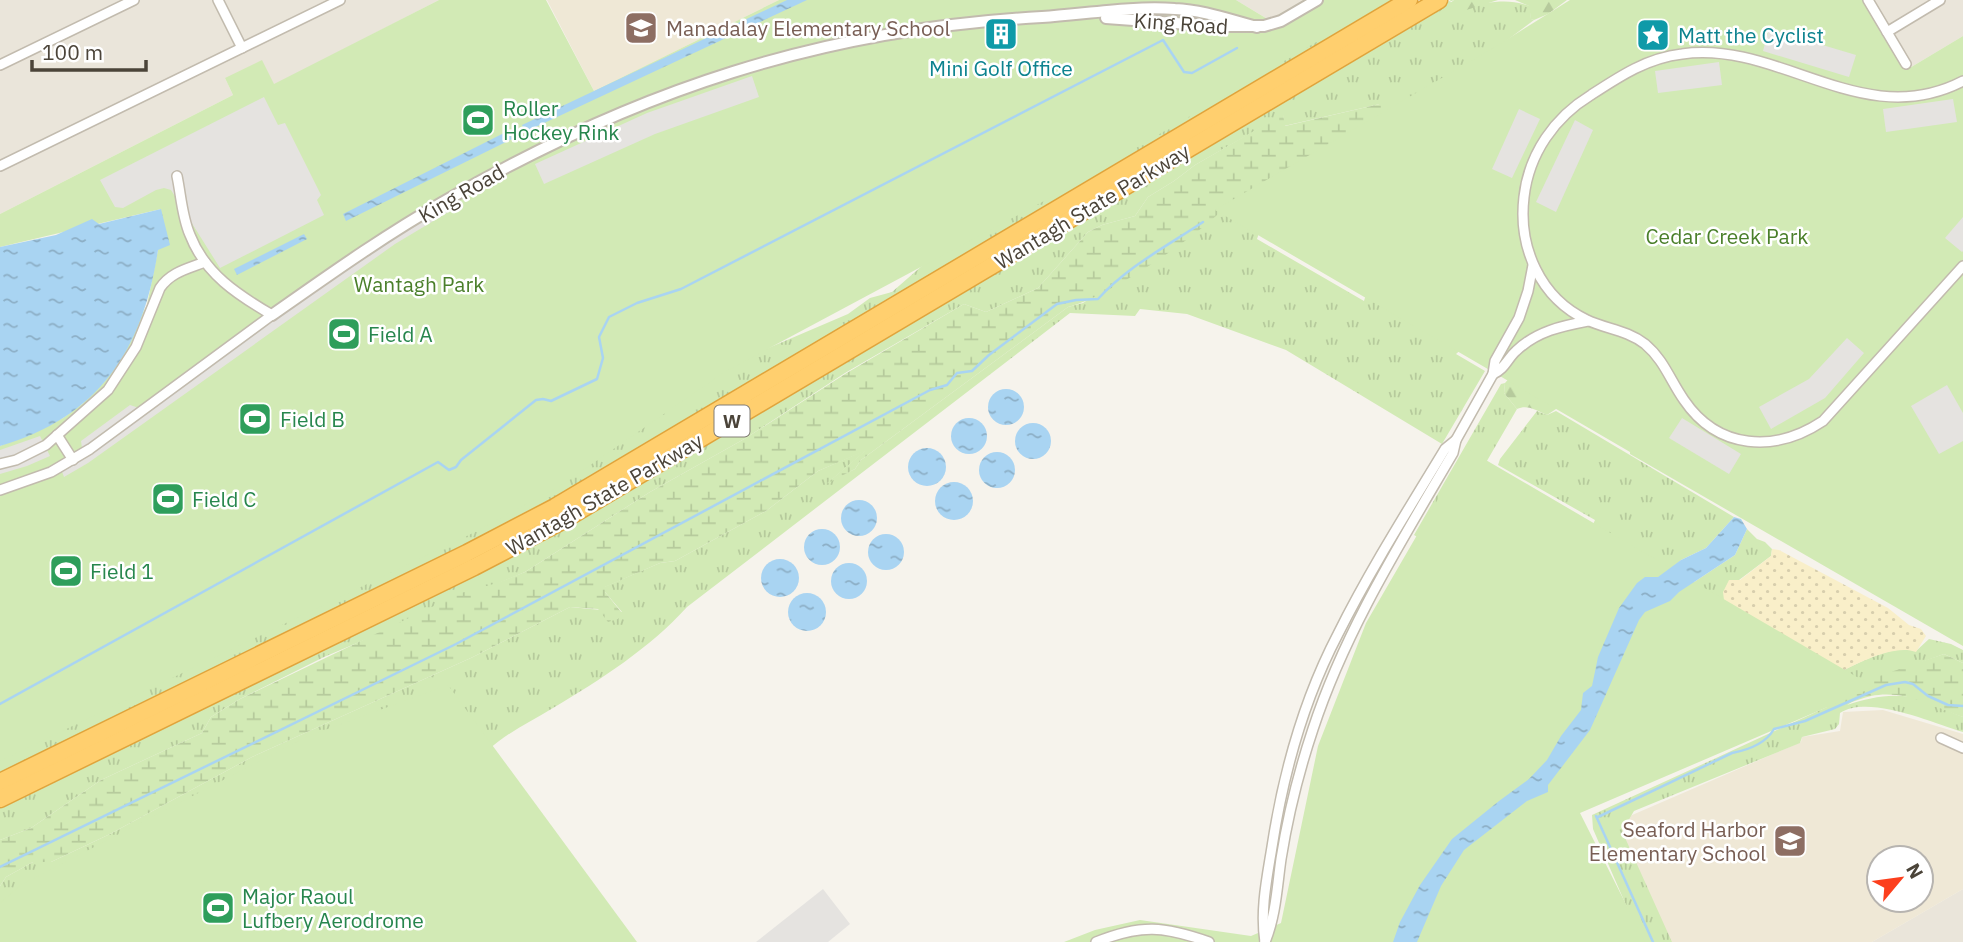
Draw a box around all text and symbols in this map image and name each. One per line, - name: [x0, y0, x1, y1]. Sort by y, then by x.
- street label: King Road: [1133, 6, 1229, 40]
- school or university icon: Manadalay Elementary School: [622, 9, 660, 47]
- place label: Manadalay Elementary School: [666, 14, 950, 42]
- building icon: Mini Golf Office: [982, 15, 1020, 53]
- place icon: Matt the Cyclist: [1634, 16, 1672, 54]
- place label: Matt the Cyclist: [1678, 21, 1824, 49]
- scale bar: [32, 28, 145, 72]
- text: 100 m: [42, 38, 103, 66]
- place label: Mini Golf Office: [929, 54, 1073, 82]
- place label: Roller Hockey Rink: [503, 94, 619, 146]
- sports icon: Roller Hockey Rink: [459, 101, 497, 139]
- street label: Wantagh State Parkway: [989, 136, 1195, 275]
- street label: King Road: [413, 157, 509, 229]
- park label: Cedar Creek Park: [1646, 222, 1808, 250]
- park label: Wantagh Park: [354, 270, 484, 298]
- sports icon: Field A: [325, 315, 363, 353]
- place label: Field A: [368, 320, 433, 348]
- sports icon: Field B: [236, 400, 274, 438]
- place label: Field B: [280, 405, 345, 433]
- road number: W: [714, 406, 750, 436]
- street label: Wantagh State Parkway: [501, 426, 708, 562]
- sports icon: Field C: [149, 480, 187, 518]
- place label: Field C: [192, 485, 256, 513]
- sports icon: Field 1: [47, 552, 85, 590]
- place label: Field 1: [90, 557, 154, 585]
- place label: Seaford Harbor Elementary School: [1589, 815, 1766, 867]
- school or university icon: Seaford Harbor Elementary School: [1771, 822, 1809, 860]
- north arrow: [1865, 844, 1935, 914]
- text: N: [1901, 859, 1929, 883]
- place label: Major Raoul Lufbery Aerodrome: [242, 882, 424, 934]
- sports icon: Major Raoul Lufbery Aerodrome: [199, 889, 237, 927]

